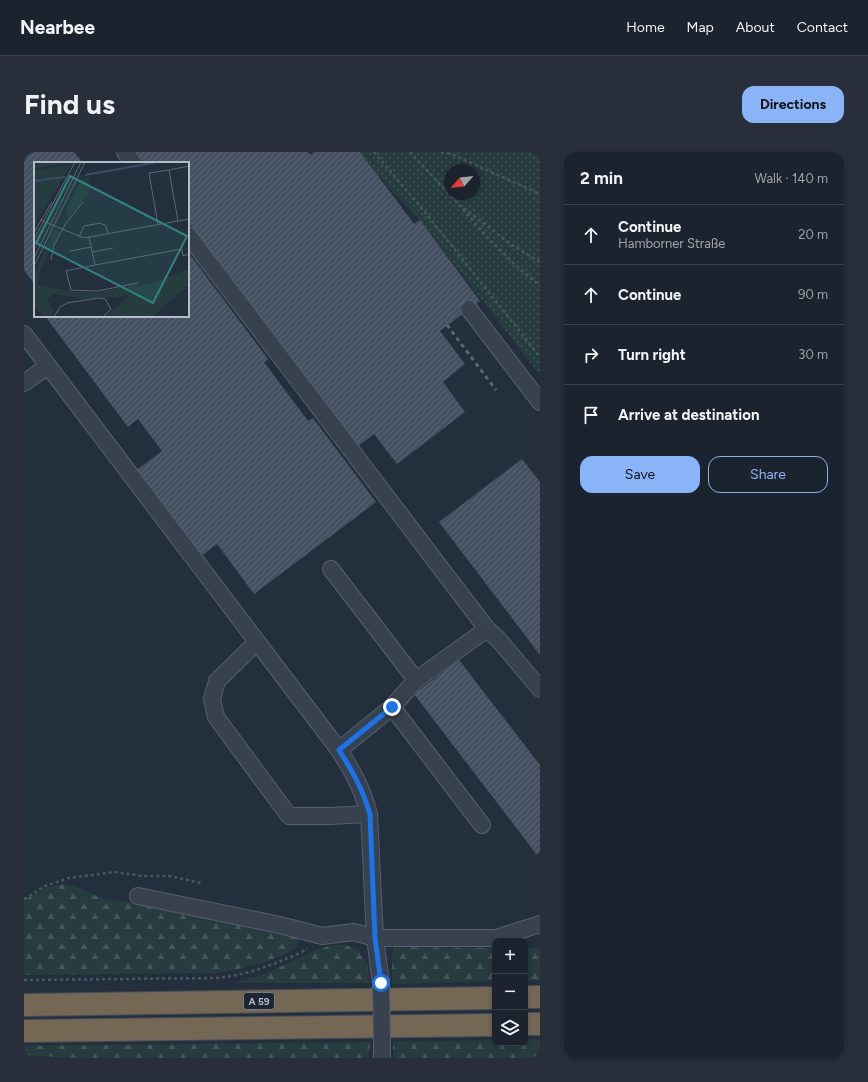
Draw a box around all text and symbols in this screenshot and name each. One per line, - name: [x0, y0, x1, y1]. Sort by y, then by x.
- text: Nearbee: [20, 16, 95, 39]
- text: Home: [626, 19, 665, 36]
- text: Map: [687, 19, 714, 36]
- text: About: [736, 19, 775, 36]
- text: Contact: [797, 19, 848, 36]
- button: Directions: [742, 86, 844, 123]
- text: Find us: [24, 87, 115, 121]
- inset map: [34, 162, 189, 317]
- north arrow: [444, 164, 480, 200]
- text: 2 min: [580, 168, 623, 188]
- text: Walk · 140 m: [754, 171, 828, 186]
- text: Continue: [618, 218, 681, 236]
- icon: ahead: [580, 224, 602, 246]
- text: 20 m: [798, 227, 828, 242]
- text: Hamborner Straße: [618, 236, 725, 251]
- icon: ahead: [580, 284, 602, 306]
- text: Continue: [618, 286, 681, 304]
- text: 90 m: [798, 287, 828, 302]
- icon: right: [580, 344, 602, 366]
- text: Turn right: [618, 346, 686, 364]
- text: 30 m: [798, 347, 828, 362]
- icon: arrive: [580, 404, 602, 426]
- text: Arrive at destination: [618, 406, 759, 424]
- button: Save: [580, 456, 700, 493]
- button: Share: [708, 456, 828, 493]
- route end: [383, 698, 401, 716]
- map controls: [492, 938, 528, 1046]
- button: +: [492, 938, 528, 974]
- route start: [372, 974, 390, 992]
- button: −: [492, 974, 528, 1010]
- road number: A 59: [244, 993, 274, 1009]
- button: layers: [492, 1010, 528, 1046]

